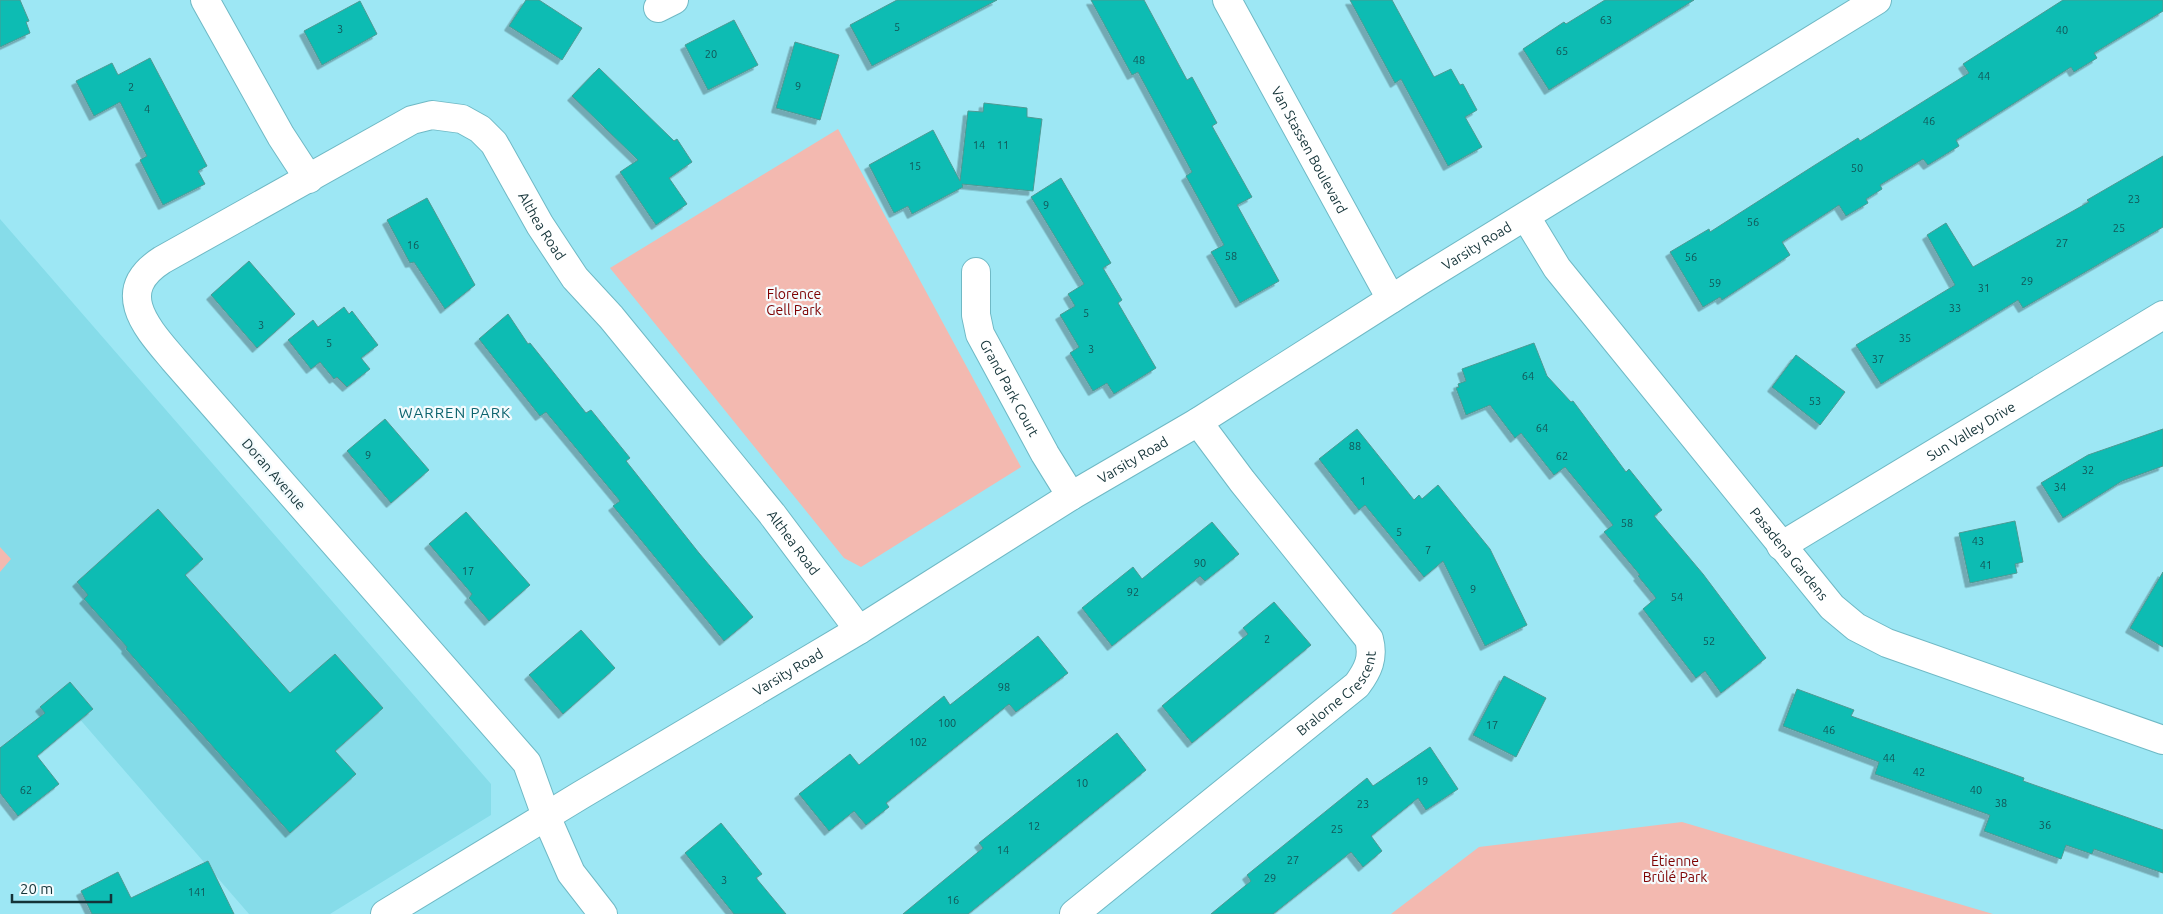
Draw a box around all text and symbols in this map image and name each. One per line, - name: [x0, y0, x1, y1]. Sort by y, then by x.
- house number: 63: [1600, 14, 1612, 26]
- house number: 5: [894, 21, 900, 33]
- house number: 3: [337, 23, 343, 35]
- house number: 40: [2056, 24, 2068, 36]
- house number: 65: [1556, 45, 1568, 57]
- house number: 20: [705, 48, 717, 60]
- house number: 48: [1133, 54, 1145, 66]
- house number: 44: [1978, 70, 1990, 82]
- house number: 9: [795, 80, 801, 92]
- house number: 2: [128, 81, 134, 93]
- street label: Van Stassen Boulevard: [1268, 84, 1350, 216]
- house number: 4: [144, 103, 150, 115]
- house number: 46: [1923, 115, 1935, 127]
- house number: 14: [973, 139, 985, 151]
- house number: 11: [997, 139, 1009, 151]
- house number: 15: [909, 160, 921, 172]
- house number: 50: [1851, 162, 1863, 174]
- street label: Althea Road: [515, 189, 569, 263]
- house number: 23: [2128, 193, 2140, 205]
- house number: 9: [1043, 199, 1049, 211]
- house number: 56: [1747, 216, 1759, 228]
- street label: Varsity Road: [1439, 219, 1514, 273]
- house number: 25: [2113, 222, 2125, 234]
- house number: 27: [2056, 237, 2068, 249]
- house number: 16: [407, 239, 419, 251]
- house number: 58: [1225, 250, 1237, 262]
- house number: 56: [1685, 251, 1697, 263]
- house number: 29: [2021, 275, 2033, 287]
- house number: 59: [1709, 277, 1721, 289]
- house number: 31: [1978, 282, 1990, 294]
- park label: Florence Gell Park: [766, 286, 822, 318]
- house number: 33: [1949, 302, 1961, 314]
- house number: 5: [1083, 307, 1089, 319]
- house number: 3: [258, 319, 264, 331]
- house number: 35: [1899, 332, 1911, 344]
- house number: 5: [326, 337, 332, 349]
- street label: Grand Park Court: [977, 337, 1042, 440]
- house number: 3: [1088, 343, 1094, 355]
- house number: 37: [1872, 353, 1884, 365]
- house number: 64: [1522, 370, 1534, 382]
- house number: 53: [1809, 395, 1821, 407]
- street label: Sun Valley Drive: [1924, 398, 2018, 464]
- district label: WARREN PARK: [399, 404, 511, 421]
- house number: 64: [1536, 422, 1548, 434]
- street label: Varsity Road: [1095, 433, 1171, 487]
- street label: Doran Avenue: [239, 435, 309, 513]
- house number: 88: [1349, 440, 1361, 452]
- house number: 9: [365, 449, 371, 461]
- house number: 62: [1556, 450, 1568, 462]
- house number: 32: [2082, 464, 2094, 476]
- house number: 1: [1360, 475, 1366, 487]
- house number: 34: [2054, 481, 2066, 493]
- street label: Pasadena Gardens: [1747, 504, 1831, 604]
- street label: Althea Road: [764, 507, 823, 578]
- house number: 58: [1621, 517, 1633, 529]
- house number: 5: [1396, 526, 1402, 538]
- house number: 43: [1972, 535, 1984, 547]
- house number: 7: [1425, 544, 1431, 556]
- house number: 90: [1194, 557, 1206, 569]
- house number: 41: [1980, 559, 1992, 571]
- house number: 17: [462, 565, 474, 577]
- house number: 9: [1470, 583, 1476, 595]
- house number: 92: [1127, 586, 1139, 598]
- house number: 54: [1671, 591, 1683, 603]
- house number: 2: [1264, 633, 1270, 645]
- house number: 52: [1703, 635, 1715, 647]
- street label: Varsity Road: [750, 645, 826, 699]
- street label: Bralorne Crescent: [1293, 650, 1379, 739]
- house number: 98: [998, 681, 1010, 693]
- house number: 100: [938, 717, 956, 729]
- house number: 17: [1486, 719, 1498, 731]
- house number: 46: [1823, 724, 1835, 736]
- house number: 102: [909, 736, 927, 748]
- house number: 44: [1883, 752, 1895, 764]
- house number: 42: [1913, 766, 1925, 778]
- house number: 19: [1416, 775, 1428, 787]
- house number: 10: [1076, 777, 1088, 789]
- house number: 62: [20, 784, 32, 796]
- house number: 40: [1970, 784, 1982, 796]
- house number: 38: [1995, 797, 2007, 809]
- house number: 23: [1357, 798, 1369, 810]
- house number: 36: [2039, 819, 2051, 831]
- house number: 12: [1028, 820, 1040, 832]
- house number: 25: [1331, 823, 1343, 835]
- house number: 14: [997, 844, 1009, 856]
- park label: Étienne Brûlé Park: [1643, 852, 1707, 885]
- house number: 27: [1287, 854, 1299, 866]
- scale bar: [12, 872, 111, 904]
- house number: 29: [1264, 872, 1276, 884]
- house number: 3: [721, 874, 727, 886]
- text: 20 m: [20, 880, 53, 897]
- house number: 141: [188, 886, 206, 898]
- house number: 16: [947, 894, 959, 906]

